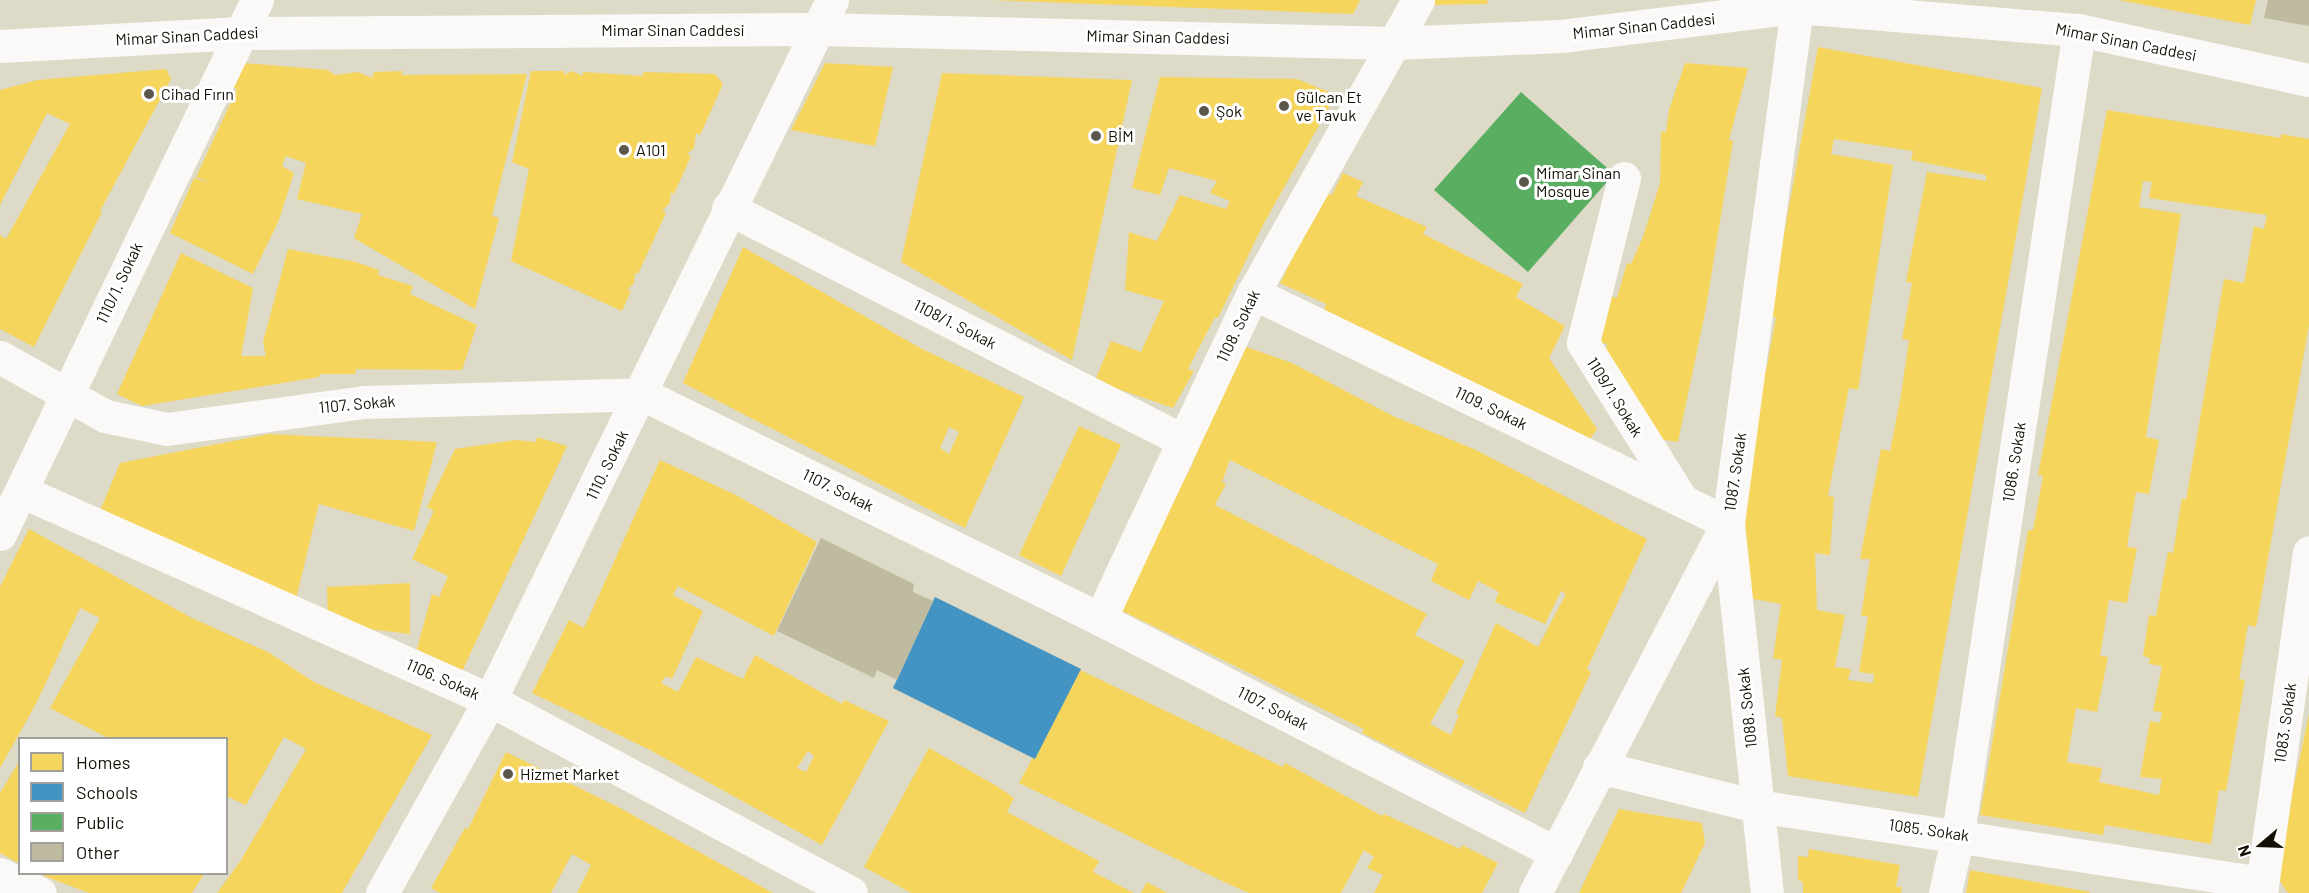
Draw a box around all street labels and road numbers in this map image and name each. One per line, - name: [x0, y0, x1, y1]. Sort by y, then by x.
- street label: Mimar Sinan Caddesi: [1572, 9, 1716, 43]
- street label: Mimar Sinan Caddesi: [2054, 19, 2198, 65]
- street label: Mimar Sinan Caddesi: [601, 20, 745, 40]
- street label: Mimar Sinan Caddesi: [115, 23, 259, 49]
- street label: Mimar Sinan Caddesi: [1086, 26, 1230, 48]
- street label: 1110/1. Sokak: [92, 239, 146, 327]
- street label: 1108. Sokak: [1212, 287, 1264, 365]
- street label: 1108/1. Sokak: [910, 295, 1000, 353]
- street label: 1109/1. Sokak: [1583, 354, 1647, 440]
- street label: 1109. Sokak: [1452, 382, 1530, 434]
- street label: 1107. Sokak: [318, 391, 396, 417]
- street label: 1086. Sokak: [1998, 421, 2030, 503]
- street label: 1110. Sokak: [582, 427, 632, 503]
- street label: 1087. Sokak: [1720, 431, 1750, 513]
- street label: 1107. Sokak: [799, 465, 877, 515]
- street label: 1106. Sokak: [403, 654, 483, 704]
- street label: 1088. Sokak: [1733, 667, 1761, 749]
- street label: 1107. Sokak: [1234, 682, 1312, 734]
- street label: 1083. Sokak: [2270, 682, 2300, 764]
- street label: 1085. Sokak: [1888, 815, 1970, 845]

